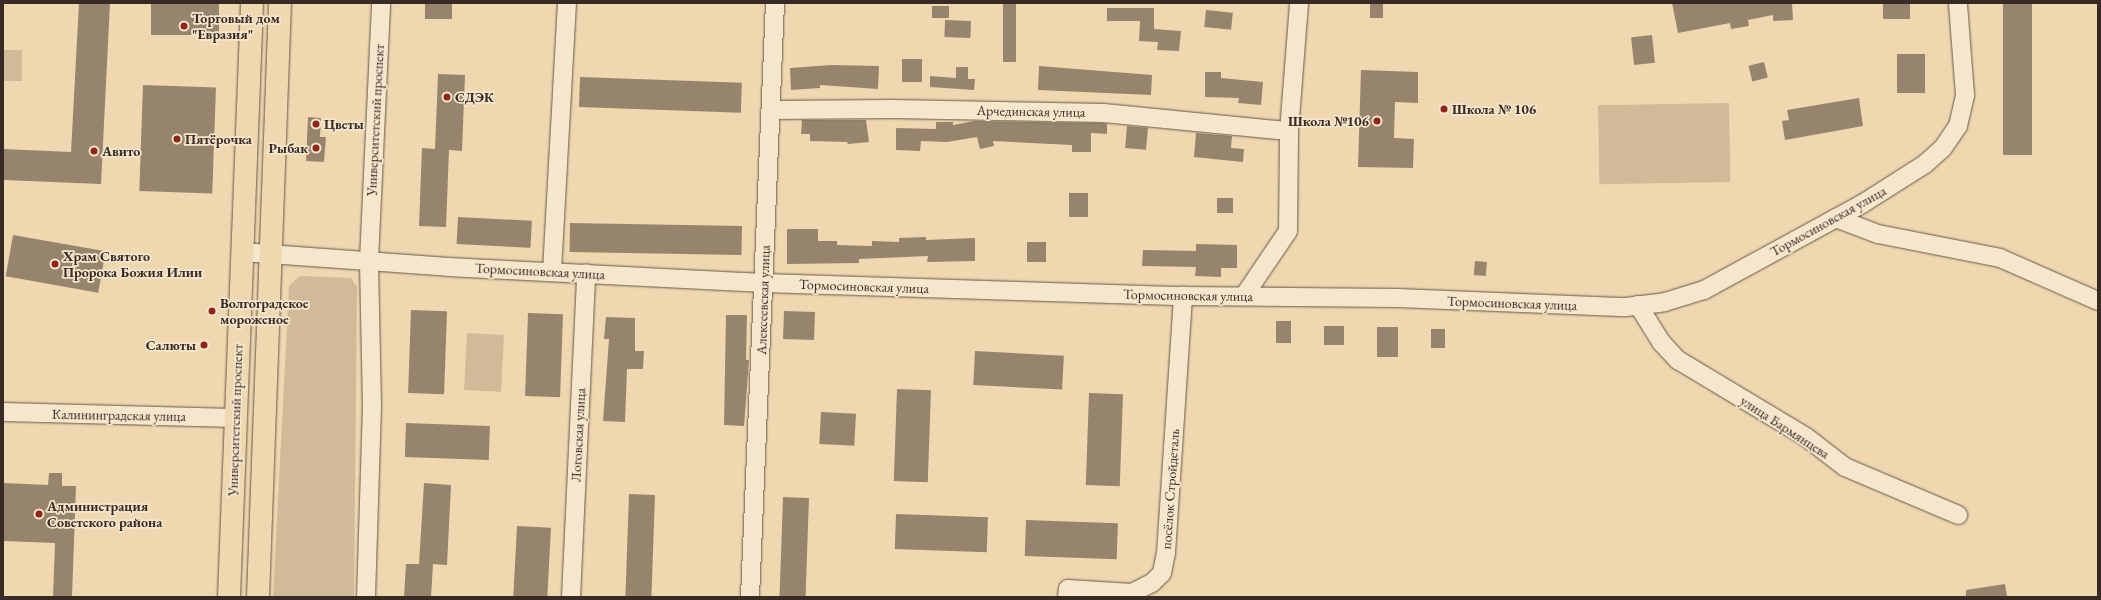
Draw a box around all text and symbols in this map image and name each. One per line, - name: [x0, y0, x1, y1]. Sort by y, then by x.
- place label: Торговый дом "Евразия": [192, 10, 280, 42]
- marker: Торговый дом "Евразия": [179, 21, 189, 31]
- street label: Университетский проспект: [363, 44, 387, 196]
- place label: СДЭК: [455, 89, 494, 105]
- marker: СДЭК: [442, 92, 452, 102]
- place label: Школа № 106: [1452, 101, 1536, 117]
- street label: Арчединская улица: [976, 102, 1086, 120]
- marker: Школа № 106: [1439, 104, 1449, 114]
- place label: Школа №106: [1288, 113, 1369, 129]
- place label: Цветы: [324, 116, 364, 132]
- marker: Школа №106: [1372, 116, 1382, 126]
- marker: Цветы: [311, 119, 321, 129]
- place label: Пятёрочка: [185, 131, 252, 147]
- marker: Пятёрочка: [172, 134, 182, 144]
- place label: Рыбак: [269, 140, 308, 156]
- place label: Авито: [102, 143, 140, 159]
- marker: Рыбак: [311, 143, 321, 153]
- marker: Авито: [89, 146, 99, 156]
- street label: Тормосиновская улица: [1767, 182, 1889, 260]
- street label: Алексеевская улица: [753, 245, 773, 355]
- place label: Храм Святого Пророка Божия Илии: [63, 248, 202, 280]
- marker: Храм Святого Пророка Божия Илии: [50, 259, 60, 269]
- street label: Тормосиновская улица: [475, 259, 605, 283]
- street label: Тормосиновская улица: [799, 275, 929, 297]
- street label: Тормосиновская улица: [1123, 285, 1253, 305]
- street label: Тормосиновская улица: [1447, 292, 1577, 314]
- place label: Волгоградское мороженое: [220, 295, 309, 328]
- marker: Волгоградское мороженое: [207, 306, 217, 316]
- place label: Салюты: [146, 337, 196, 353]
- marker: Салюты: [199, 340, 209, 350]
- street label: Университетский проспект: [224, 344, 246, 496]
- street label: Логовская улица: [567, 388, 589, 482]
- street label: улица Бармянцева: [1737, 392, 1833, 462]
- street label: Калининградская улица: [52, 405, 186, 425]
- street label: посёлок Стройдеталь: [1157, 428, 1183, 550]
- place label: Администрация Советского района: [47, 498, 162, 530]
- marker: Администрация Советского района: [34, 509, 44, 519]

